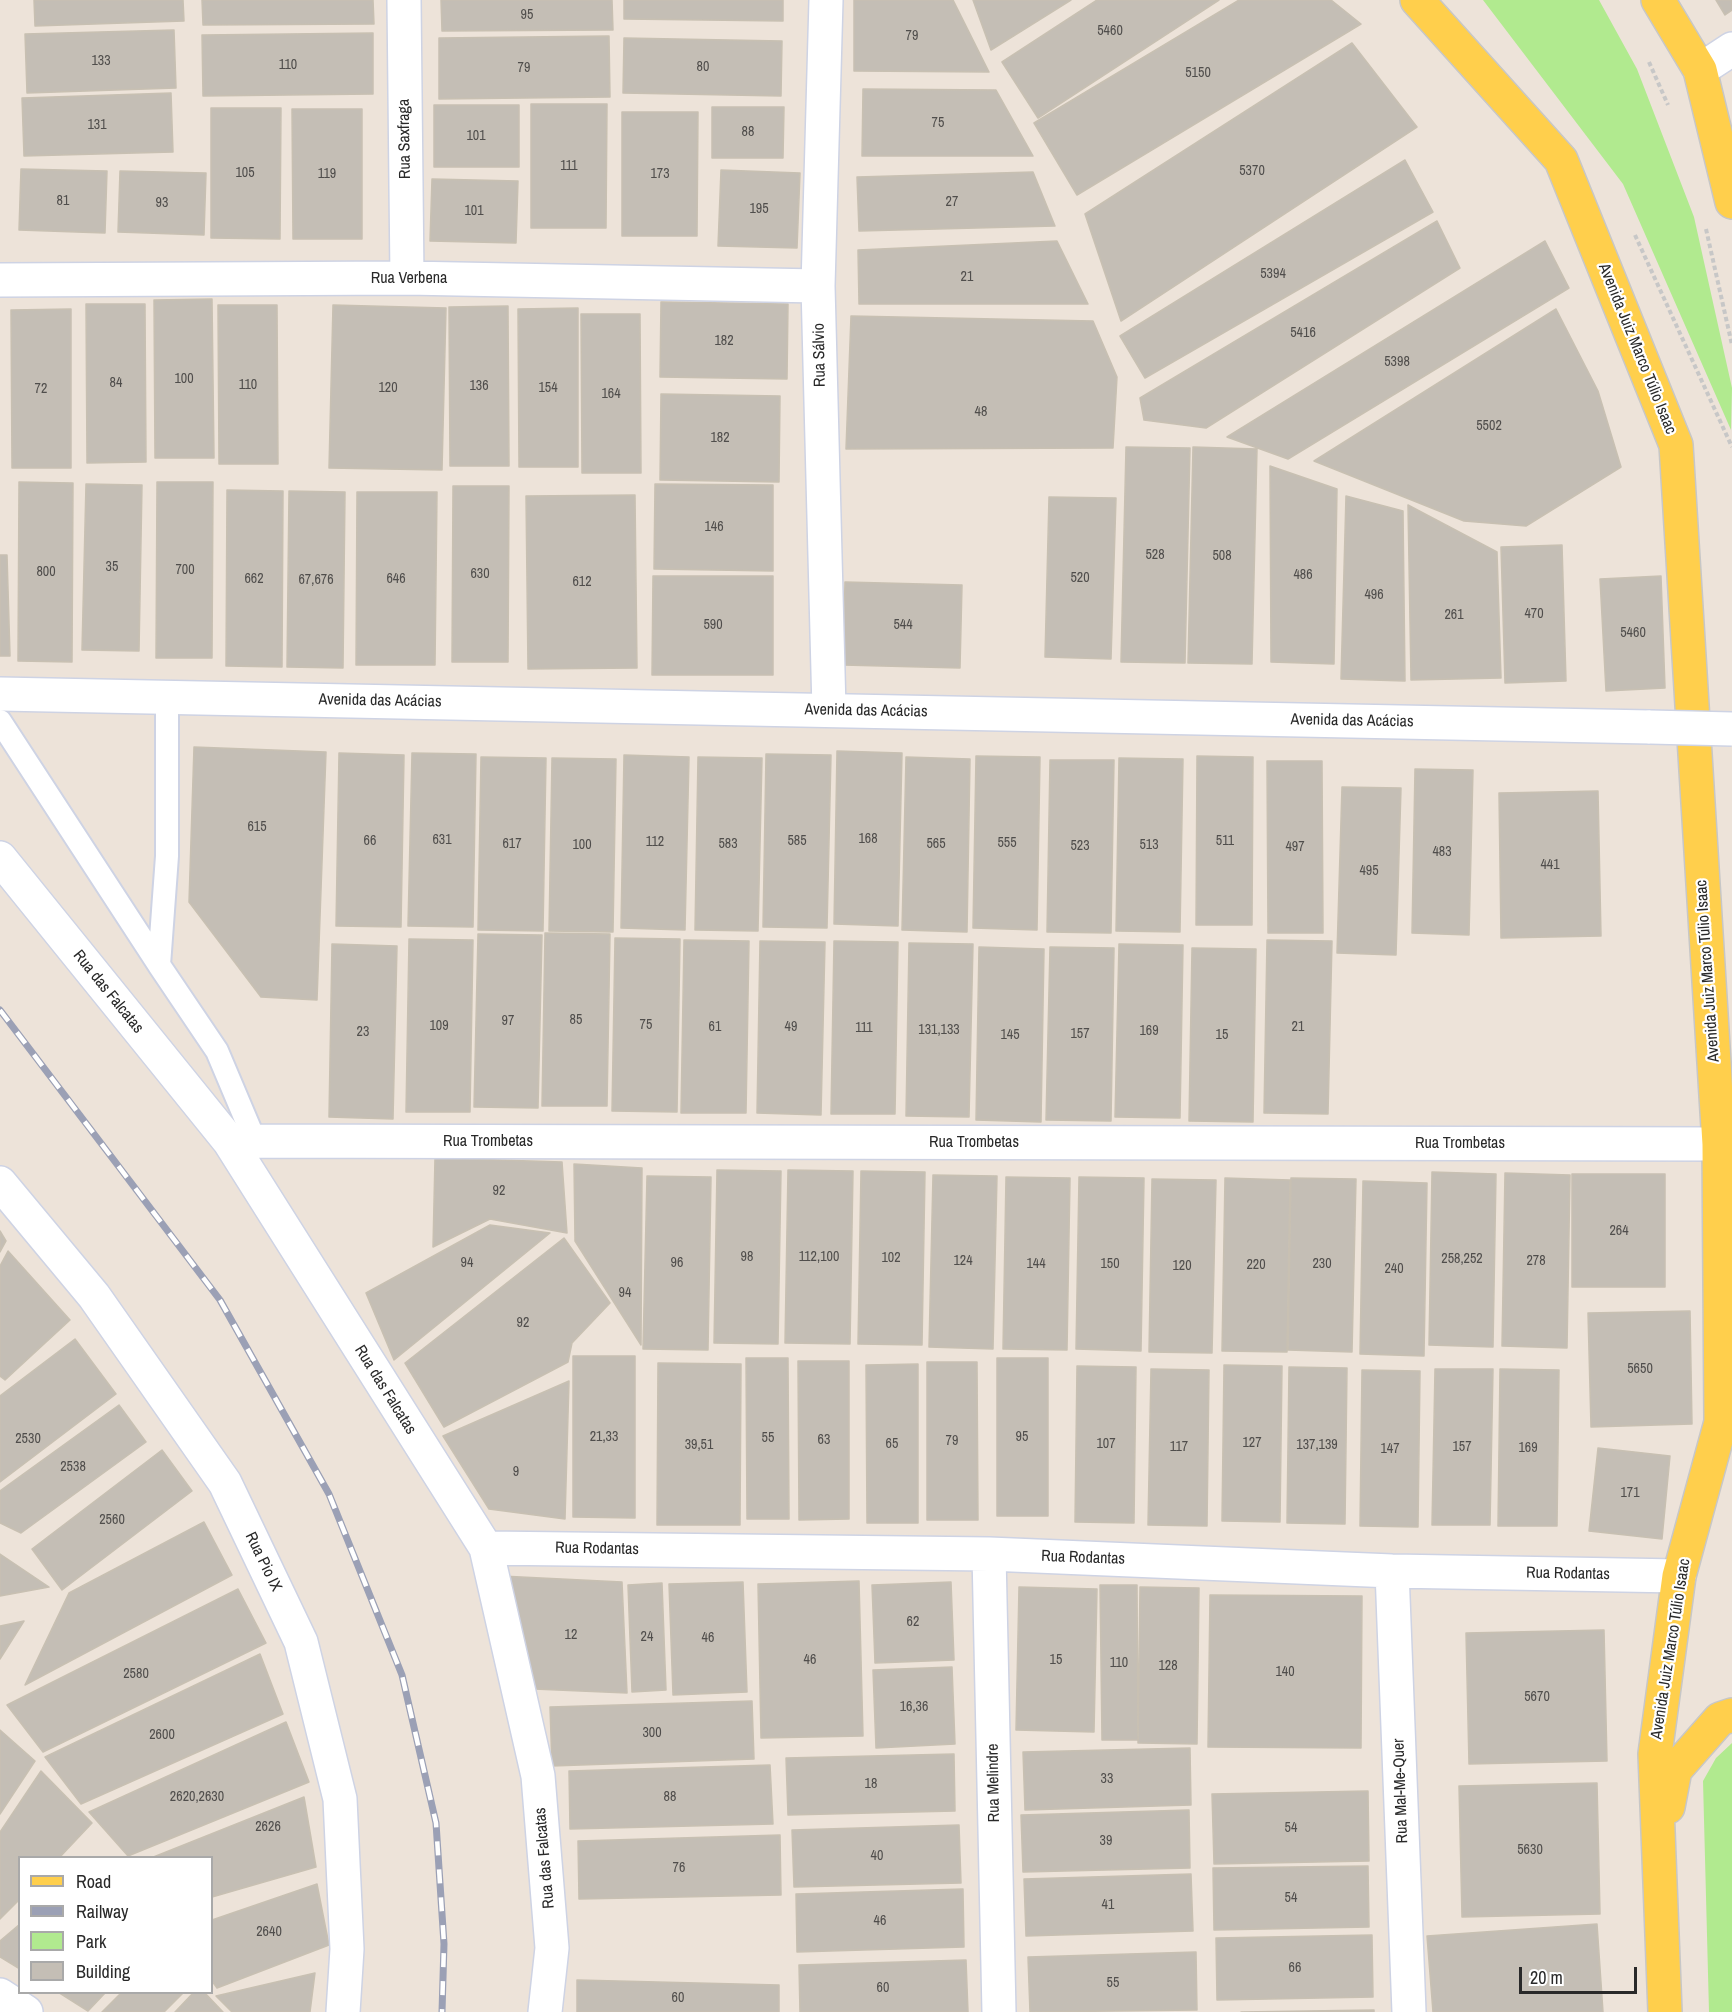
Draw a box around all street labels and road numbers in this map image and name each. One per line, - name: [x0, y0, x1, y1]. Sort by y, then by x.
- street label: Rua Saxfraga: [395, 99, 415, 179]
- street label: Avenida Juiz Marco Túlio Isaac: [1594, 261, 1680, 437]
- street label: Rua Verbena: [371, 269, 447, 289]
- street label: Rua Sálvio: [810, 323, 830, 387]
- street label: Avenida das Acácias: [318, 690, 442, 712]
- street label: Avenida das Acácias: [804, 700, 928, 722]
- street label: Avenida das Acácias: [1290, 710, 1414, 732]
- street label: Avenida Juiz Marco Túlio Isaac: [1692, 879, 1724, 1063]
- street label: Rua das Falcatas: [69, 947, 147, 1037]
- street label: Rua Trombetas: [443, 1132, 533, 1152]
- street label: Rua Trombetas: [929, 1133, 1019, 1153]
- street label: Rua Trombetas: [1415, 1134, 1505, 1154]
- street label: Rua das Falcatas: [350, 1342, 420, 1438]
- street label: Rua Pio IX: [240, 1529, 286, 1595]
- street label: Rua Rodantas: [555, 1539, 639, 1559]
- street label: Rua Rodantas: [1041, 1547, 1125, 1569]
- street label: Avenida Juiz Marco Túlio Isaac: [1647, 1557, 1695, 1741]
- street label: Rua Rodantas: [1526, 1564, 1610, 1584]
- street label: Rua Mal-Me-Quer: [1390, 1738, 1412, 1844]
- street label: Rua Melindre: [984, 1743, 1004, 1823]
- street label: Rua das Falcatas: [531, 1807, 559, 1909]

